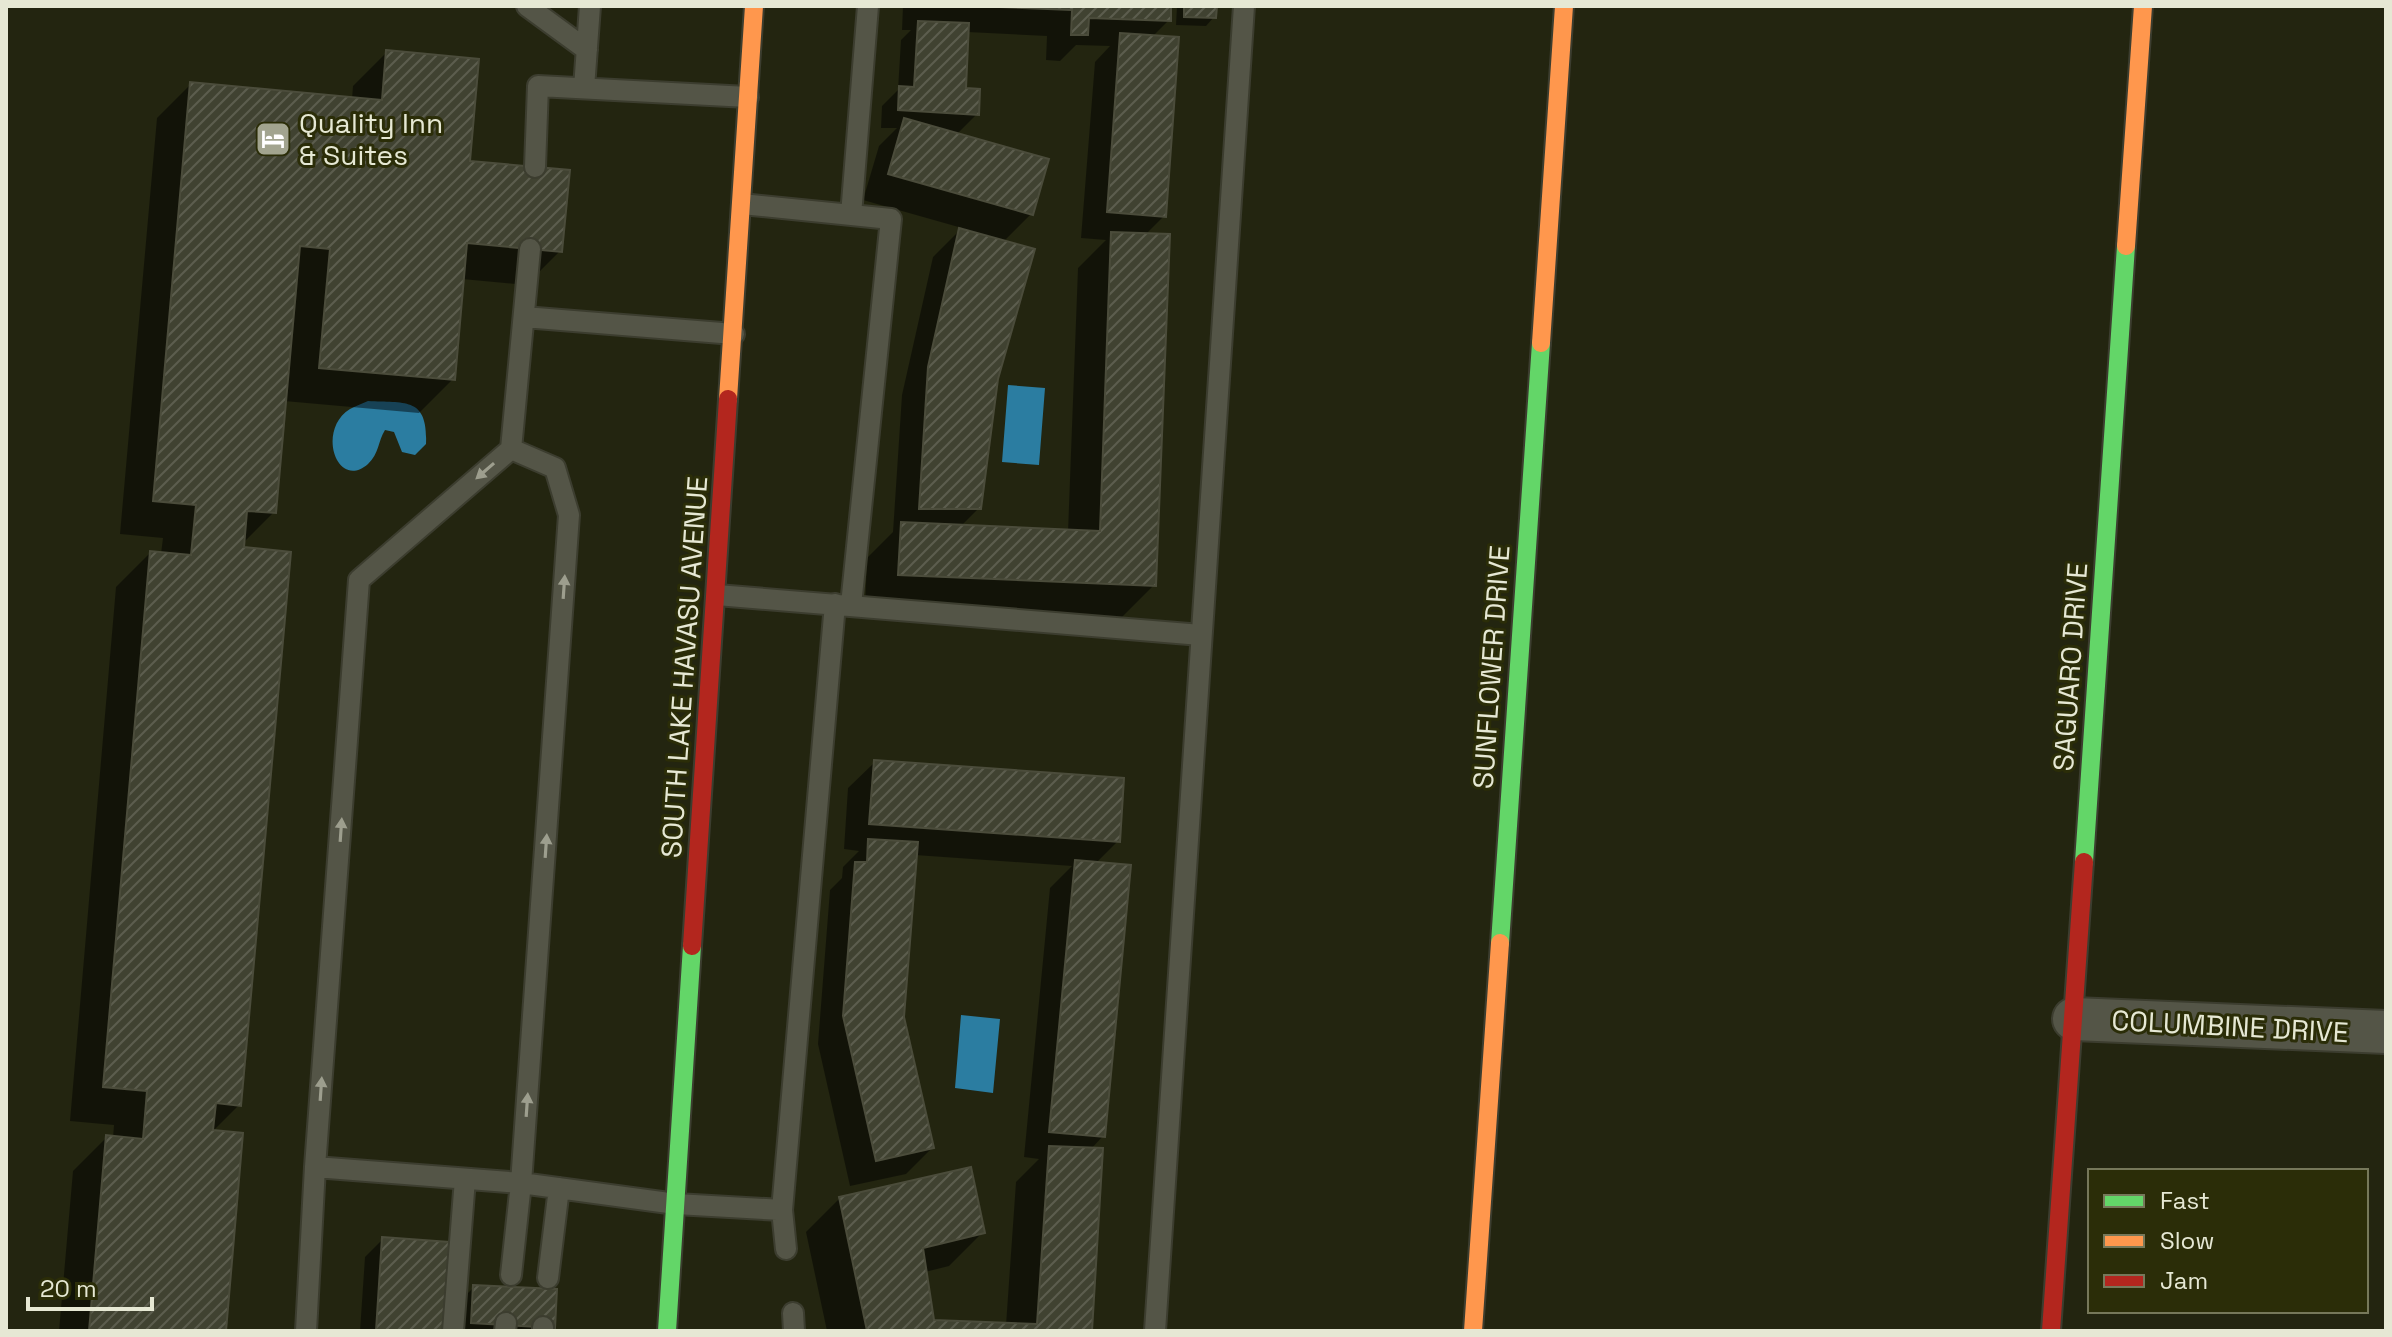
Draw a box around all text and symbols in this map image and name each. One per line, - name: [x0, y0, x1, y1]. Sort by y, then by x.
- place label: Quality Inn & Suites: [299, 105, 443, 173]
- hotel icon: Quality Inn & Suites: [254, 120, 292, 158]
- one-way arrow: [476, 462, 496, 479]
- street label: SOUTH LAKE HAVASU AVENUE: [653, 475, 715, 859]
- street label: SUNFLOWER DRIVE: [1465, 544, 1517, 790]
- street label: SAGUARO DRIVE: [2045, 562, 2095, 772]
- one-way arrow: [558, 574, 571, 599]
- one-way arrow: [335, 817, 348, 842]
- one-way arrow: [540, 833, 553, 858]
- street label: COLUMBINE DRIVE: [2110, 1002, 2350, 1050]
- one-way arrow: [315, 1076, 328, 1101]
- one-way arrow: [521, 1092, 534, 1117]
- legend: [2088, 1169, 2368, 1313]
- text: Fast: [2160, 1185, 2210, 1216]
- text: Slow: [2160, 1225, 2214, 1256]
- scale bar: [28, 1261, 152, 1311]
- text: Jam: [2160, 1265, 2208, 1296]
- text: 20 m: [40, 1273, 97, 1304]

